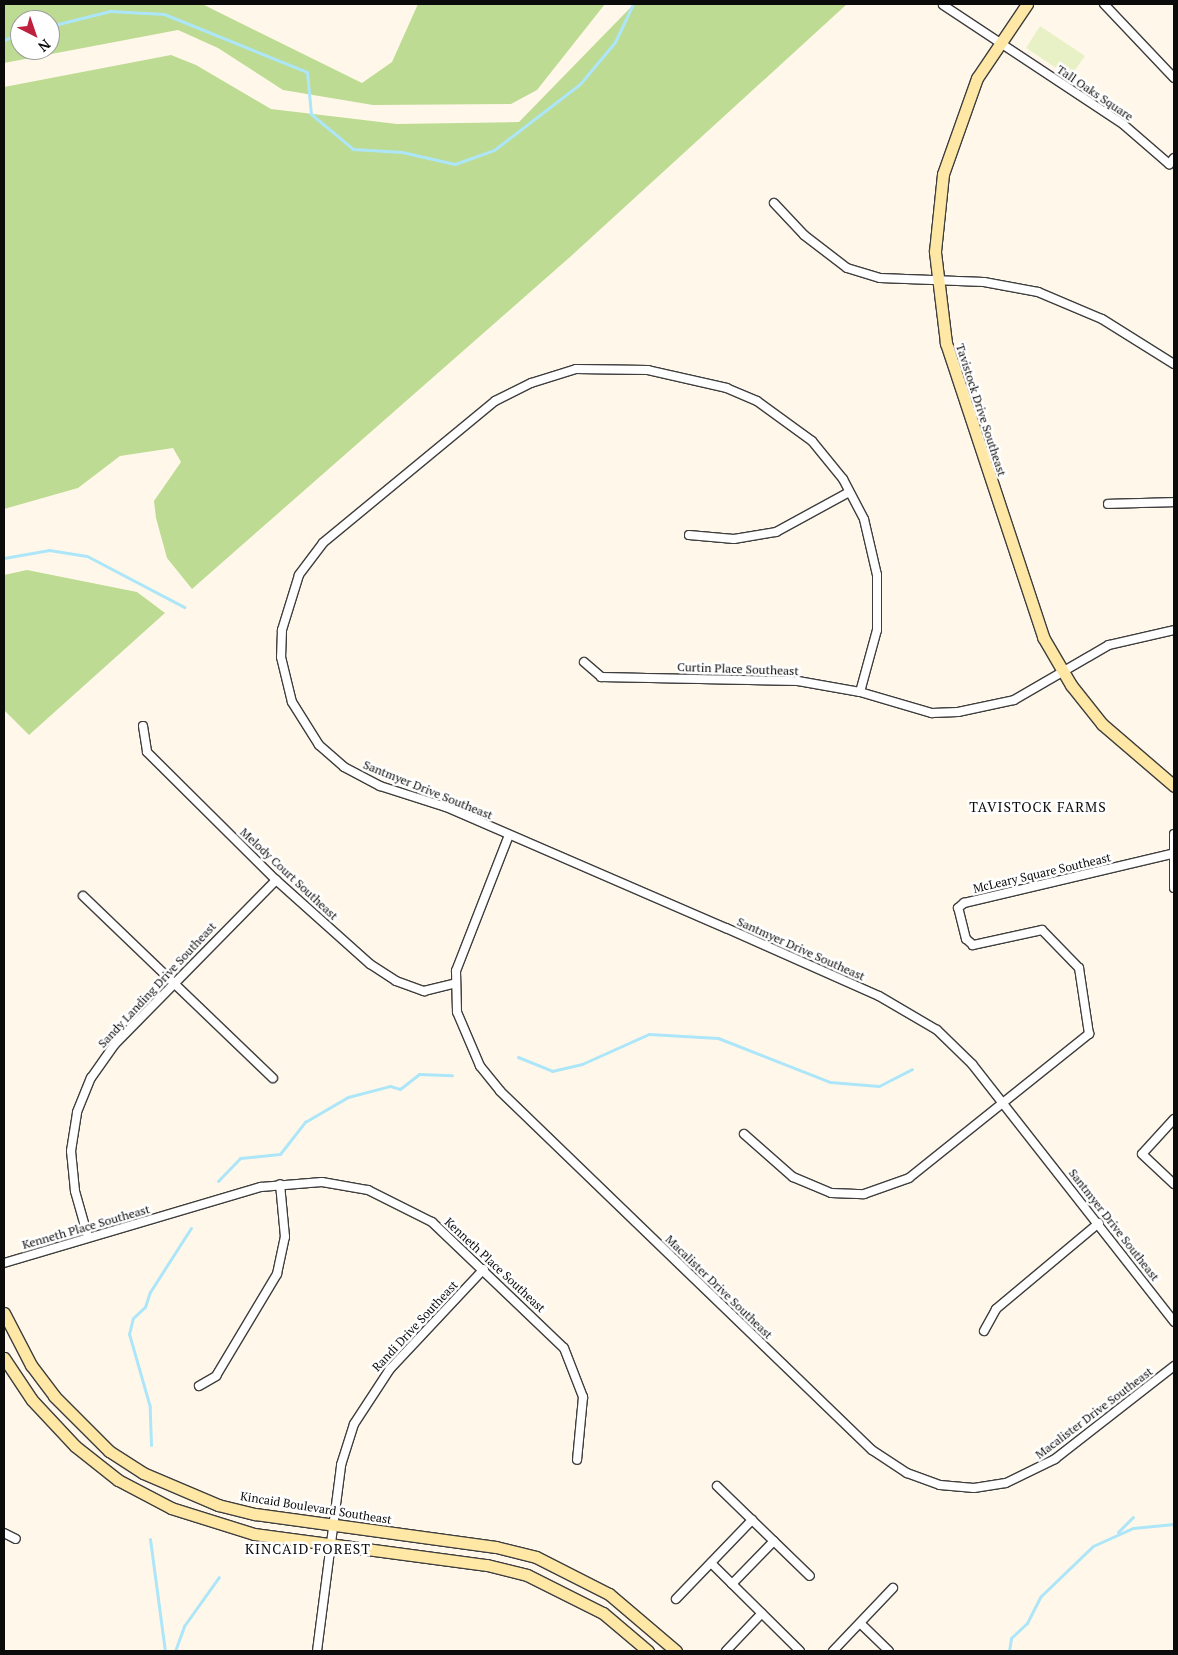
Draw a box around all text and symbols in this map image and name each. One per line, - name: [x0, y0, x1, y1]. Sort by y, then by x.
- north arrow: [10, 10, 60, 60]
- text: N: [34, 35, 55, 57]
- street label: Tall Oaks Square: [1054, 62, 1136, 124]
- street label: Tavistock Drive Southeast: [953, 342, 1009, 478]
- street label: Curtin Place Southeast: [677, 660, 799, 678]
- street label: Santmyer Drive Southeast: [361, 757, 495, 823]
- district label: TAVISTOCK FARMS: [967, 799, 1109, 815]
- street label: Melody Court Southeast: [237, 825, 341, 923]
- street label: McLeary Square Southeast: [972, 850, 1112, 896]
- street label: Santmyer Drive Southeast: [735, 914, 867, 984]
- street label: Sandy Landing Drive Southeast: [95, 919, 219, 1051]
- street label: Santmyer Drive Southeast: [1066, 1166, 1162, 1284]
- street label: Kenneth Place Southeast: [20, 1202, 152, 1252]
- street label: Kenneth Place Southeast: [442, 1215, 548, 1315]
- street label: Macalister Drive Southeast: [662, 1232, 776, 1342]
- street label: Randi Drive Southeast: [369, 1278, 461, 1374]
- street label: Macalister Drive Southeast: [1032, 1364, 1156, 1462]
- street label: Kincaid Boulevard Southeast: [239, 1489, 393, 1527]
- district label: KINCAID FOREST: [243, 1541, 373, 1557]

